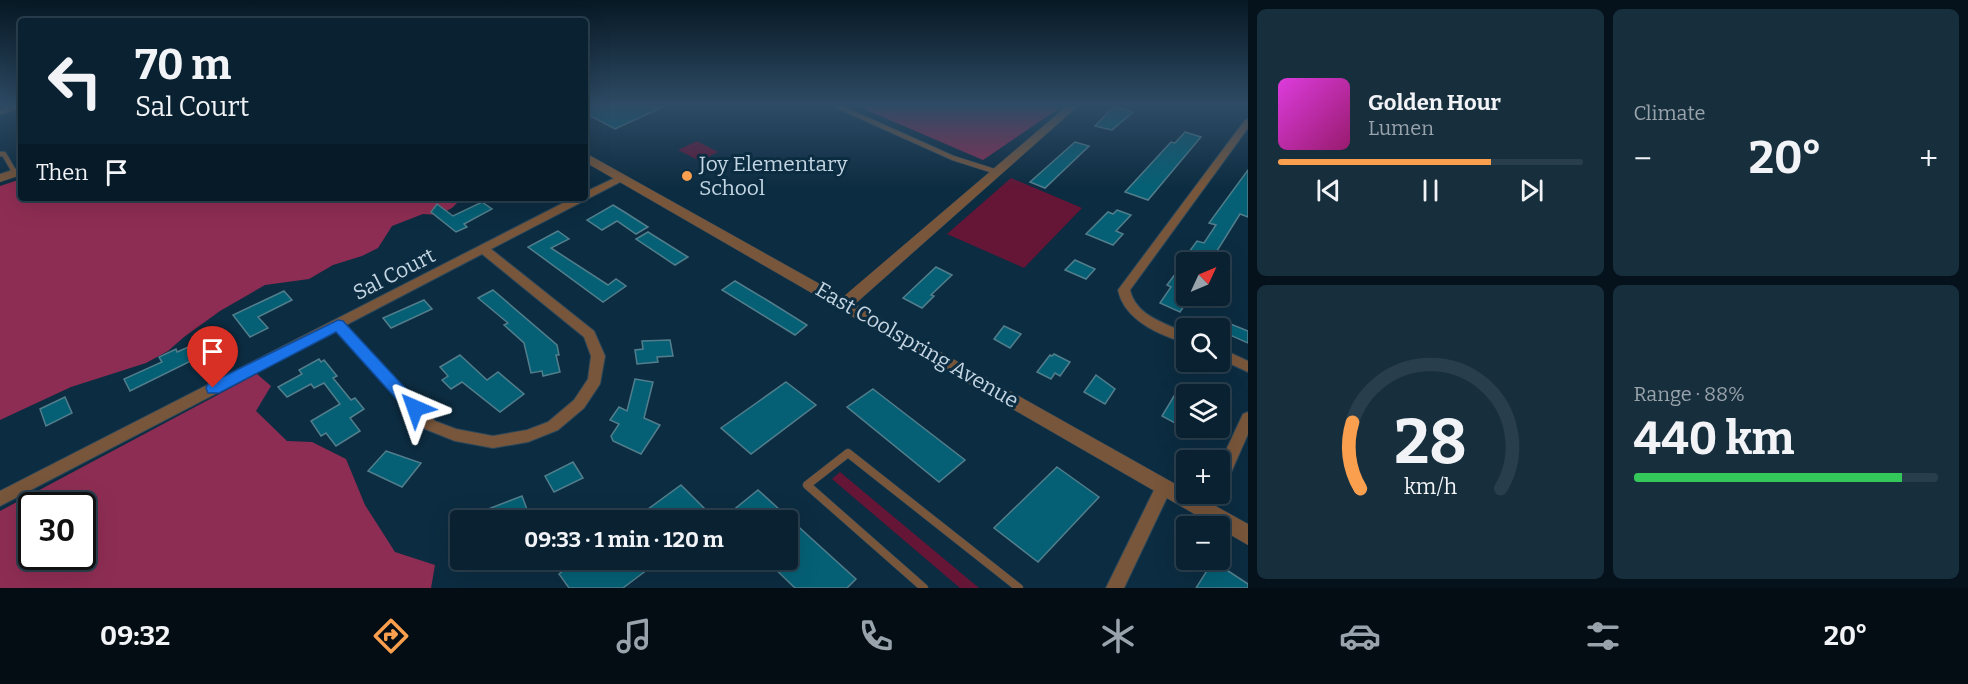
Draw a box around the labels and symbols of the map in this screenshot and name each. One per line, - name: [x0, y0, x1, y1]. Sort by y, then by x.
- place label: Joy Elementary School: [698, 151, 848, 201]
- marker: Joy Elementary School: [680, 169, 694, 183]
- street label: Sal Court: [349, 242, 440, 306]
- north arrow: [1176, 252, 1230, 306]
- street label: East Coolspring Avenue: [811, 276, 1023, 414]
- pin: [187, 326, 238, 388]
- position arrow: [383, 376, 447, 440]
- speed limit sign: 30: [18, 492, 96, 570]

